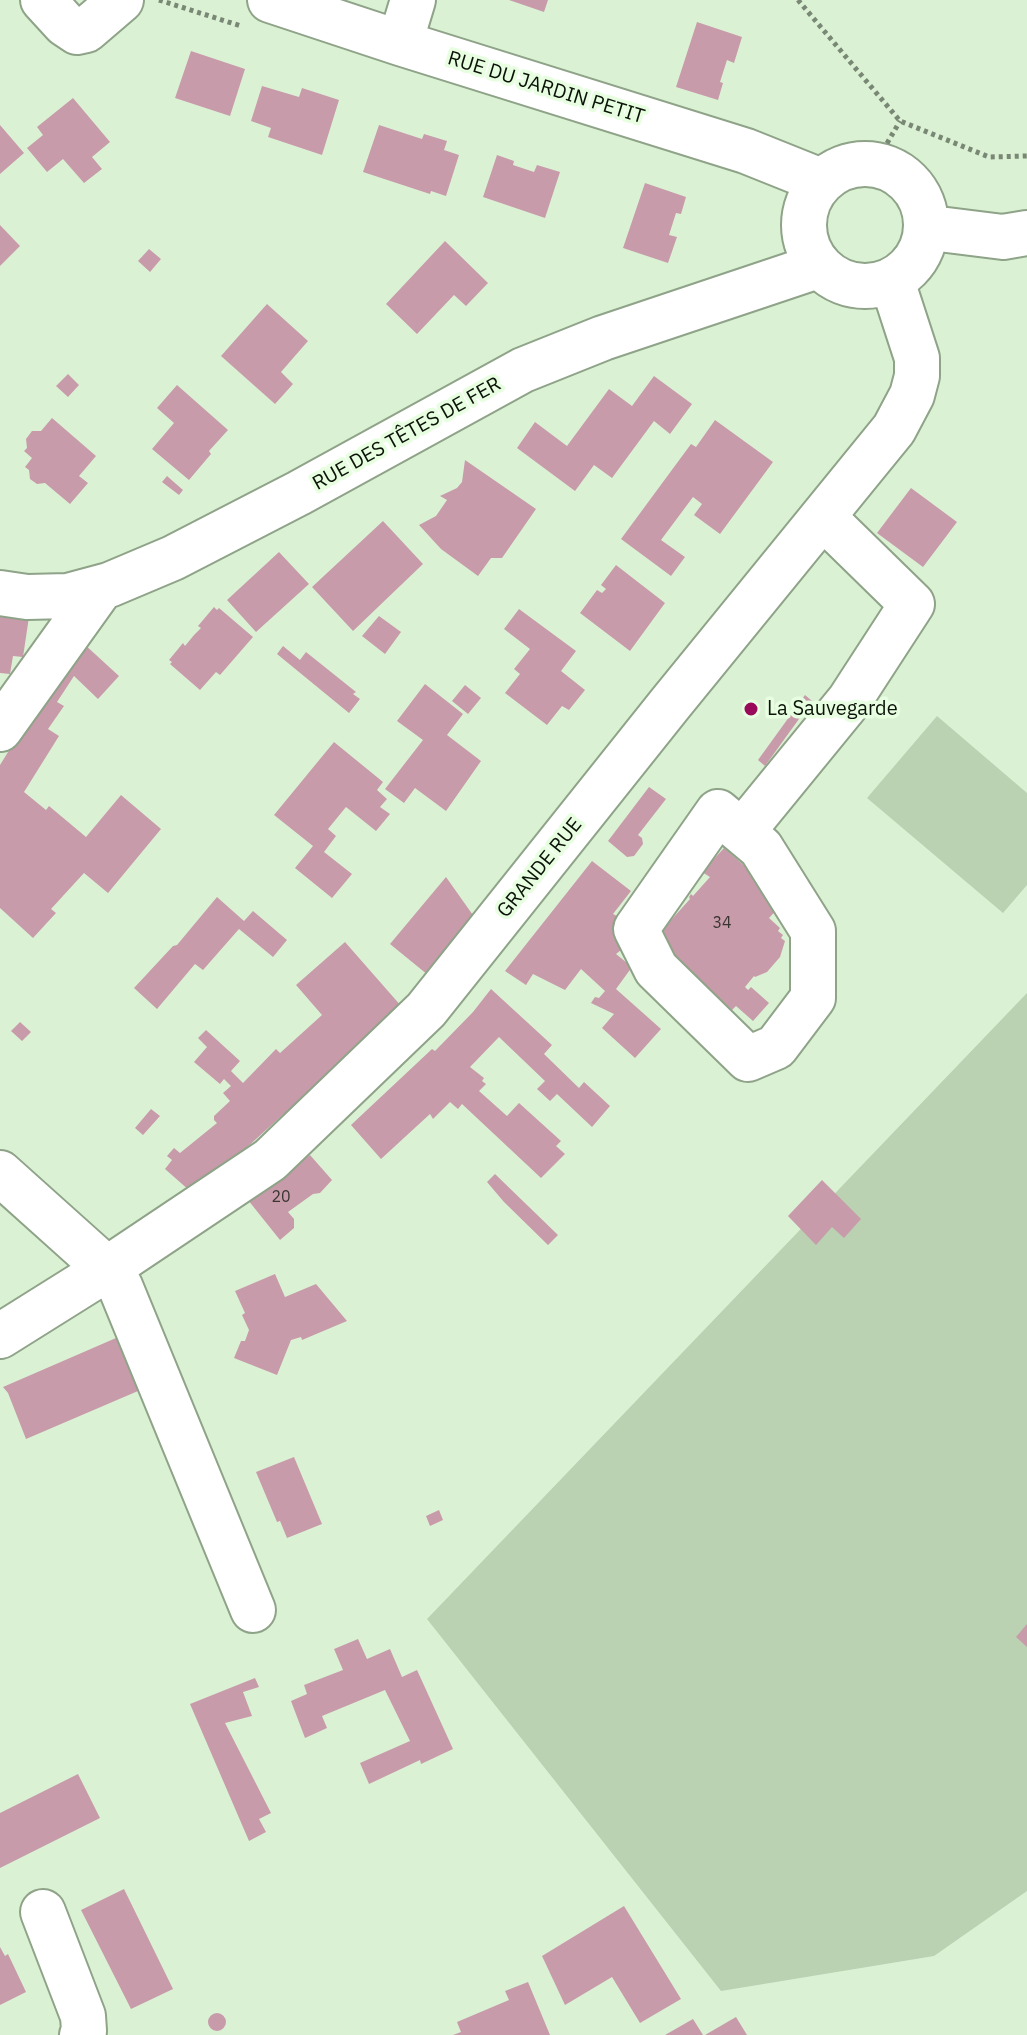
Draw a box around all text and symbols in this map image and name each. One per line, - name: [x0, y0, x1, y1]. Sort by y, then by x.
- street label: RUE DU JARDIN PETIT: [445, 47, 647, 129]
- street label: RUE DES TÊTES DE FER: [309, 372, 505, 496]
- place label: La Sauvegarde: [767, 697, 898, 721]
- marker: La Sauvegarde: [742, 700, 760, 718]
- street label: GRANDE RUE: [493, 813, 587, 923]
- house number: 34: [712, 913, 732, 933]
- house number: 20: [271, 1187, 291, 1207]

